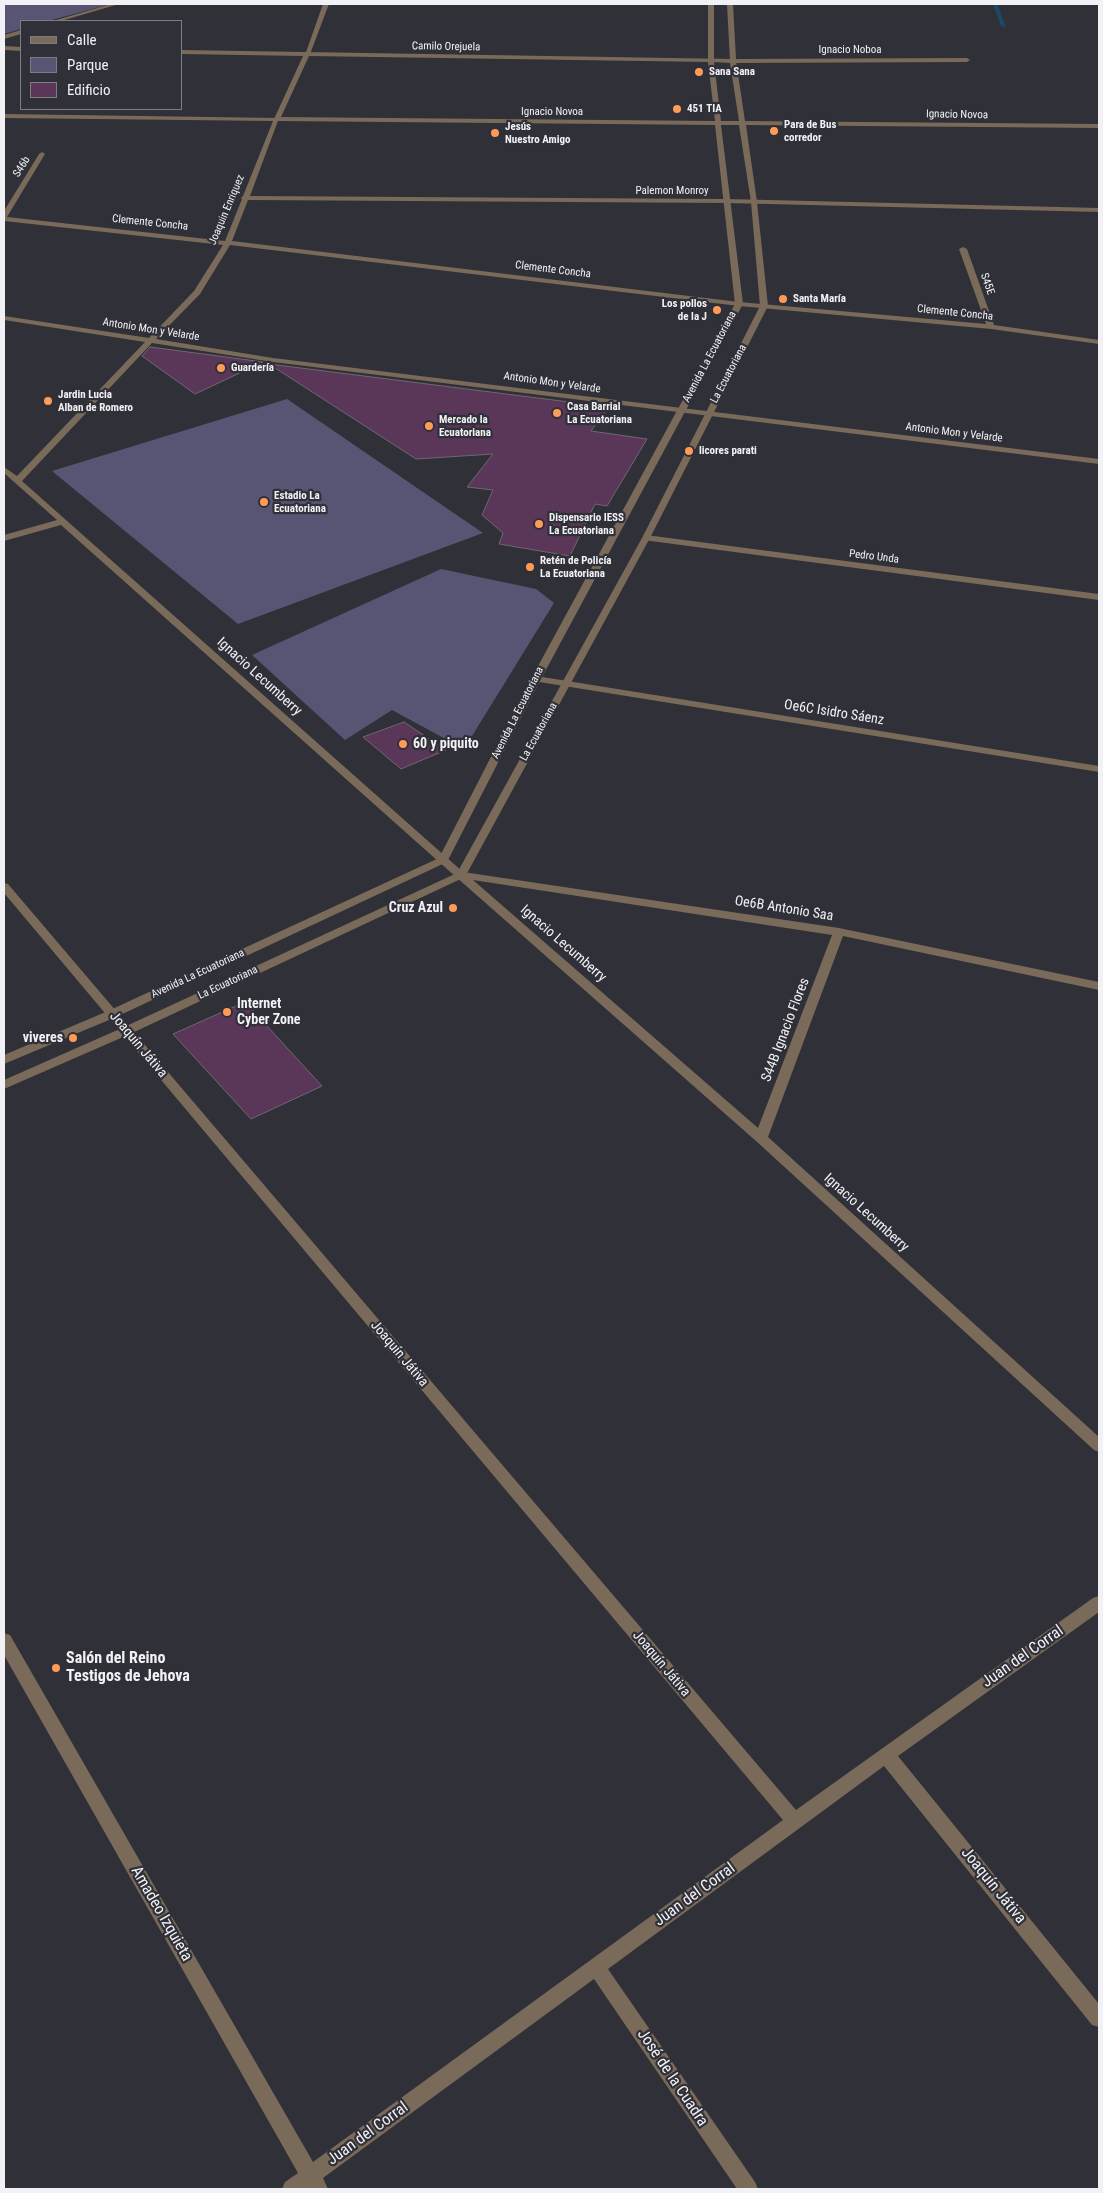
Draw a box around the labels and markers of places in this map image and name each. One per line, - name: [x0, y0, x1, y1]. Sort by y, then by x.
- place label: Sana Sana: [709, 65, 755, 79]
- marker: Sana Sana: [693, 66, 705, 78]
- place label: 451 TIA: [687, 102, 722, 116]
- marker: 451 TIA: [671, 103, 683, 115]
- place label: Para de Bus corredor: [784, 118, 836, 144]
- place label: Jesús Nuestro Amigo: [505, 120, 570, 146]
- marker: Para de Bus corredor: [768, 125, 780, 137]
- marker: Jesús Nuestro Amigo: [489, 127, 501, 139]
- place label: Santa María: [793, 292, 846, 306]
- marker: Santa María: [777, 293, 789, 305]
- place label: Los pollos de la J: [662, 297, 707, 323]
- marker: Los pollos de la J: [711, 304, 723, 316]
- place label: Guardería: [231, 361, 274, 375]
- marker: Guardería: [215, 362, 227, 374]
- place label: Jardin Lucia Alban de Romero: [58, 388, 133, 414]
- marker: Jardin Lucia Alban de Romero: [42, 395, 54, 407]
- place label: Casa Barrial La Ecuatoriana: [567, 400, 632, 426]
- marker: Casa Barrial La Ecuatoriana: [551, 407, 563, 419]
- place label: Mercado la Ecuatoriana: [439, 413, 491, 439]
- marker: Mercado la Ecuatoriana: [423, 420, 435, 432]
- place label: licores parati: [699, 444, 757, 458]
- marker: licores parati: [683, 445, 695, 457]
- place label: Estadio La Ecuatoriana: [274, 489, 326, 515]
- marker: Estadio La Ecuatoriana: [258, 496, 270, 508]
- place label: Dispensario IESS La Ecuatoriana: [549, 511, 624, 537]
- marker: Dispensario IESS La Ecuatoriana: [533, 518, 545, 530]
- place label: Retén de Policía La Ecuatoriana: [540, 554, 612, 580]
- marker: Retén de Policía La Ecuatoriana: [524, 561, 536, 573]
- place label: 60 y piquito: [413, 736, 479, 752]
- marker: 60 y piquito: [397, 738, 409, 750]
- place label: Cruz Azul: [389, 900, 443, 916]
- marker: Cruz Azul: [447, 902, 459, 914]
- place label: Internet Cyber Zone: [237, 996, 301, 1028]
- marker: Internet Cyber Zone: [221, 1006, 233, 1018]
- place label: viveres: [23, 1030, 63, 1046]
- marker: viveres: [67, 1032, 79, 1044]
- place label: Salón del Reino Testigos de Jehova: [66, 1649, 190, 1687]
- marker: Salón del Reino Testigos de Jehova: [50, 1662, 62, 1674]

